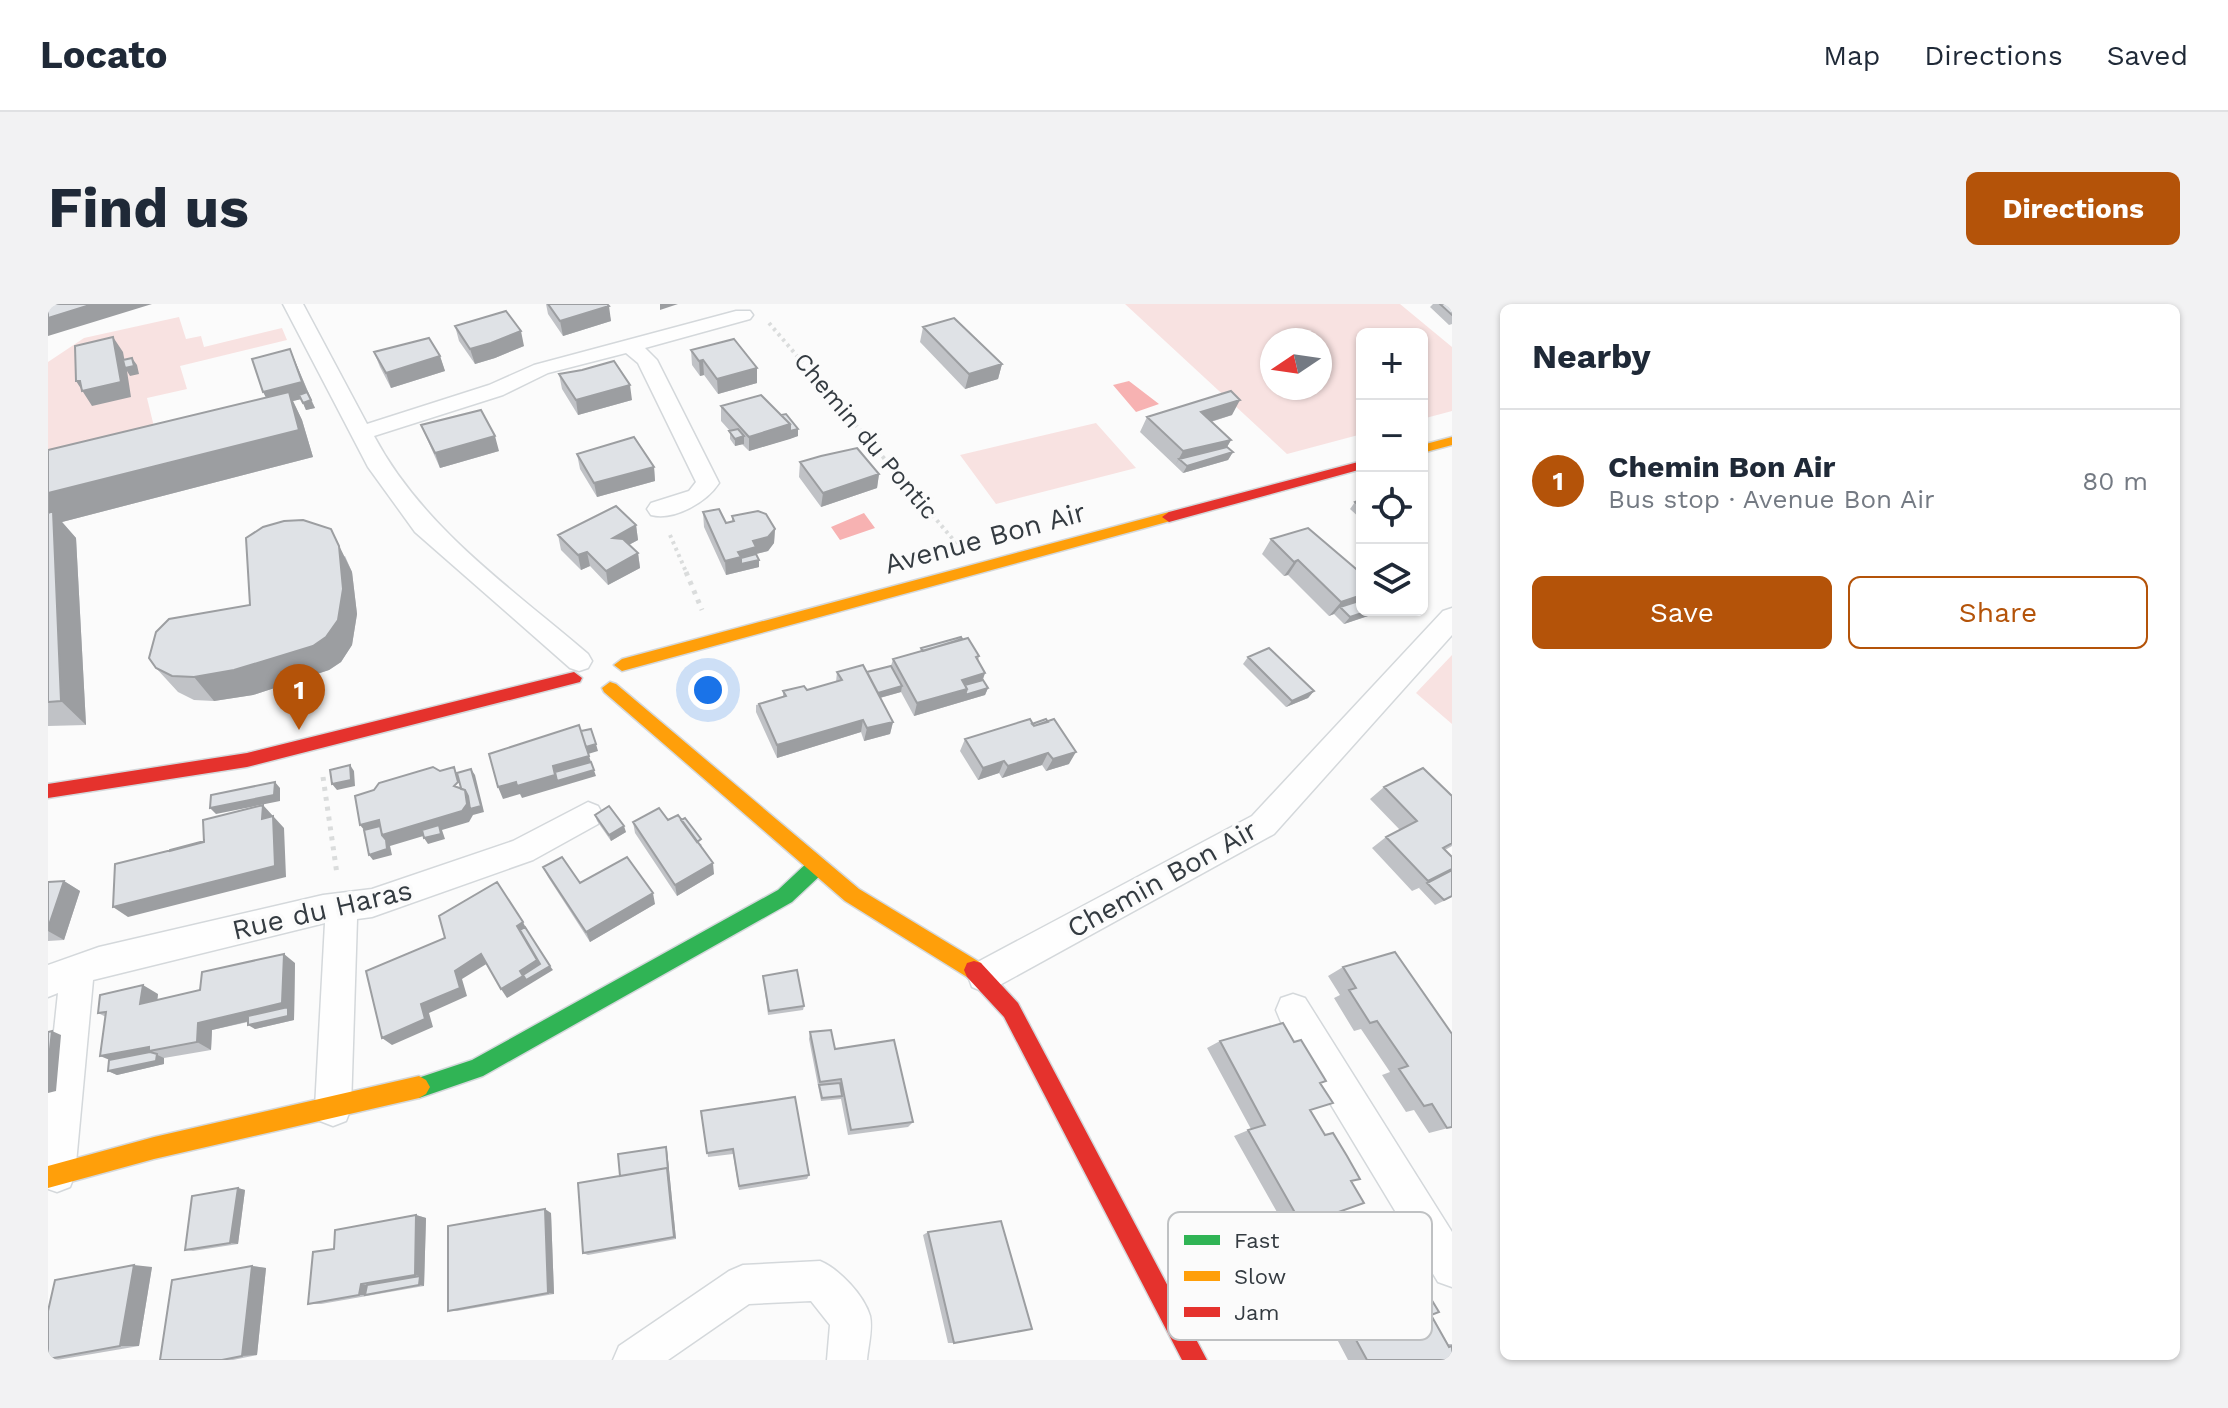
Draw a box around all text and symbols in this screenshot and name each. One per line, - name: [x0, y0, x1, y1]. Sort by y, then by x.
- text: Locato: [40, 33, 168, 77]
- text: Map: [1823, 39, 1880, 72]
- text: Directions: [1924, 39, 2063, 72]
- text: Saved: [2107, 39, 2188, 72]
- button: Directions: [1966, 172, 2180, 245]
- text: Find us: [48, 175, 249, 241]
- north arrow: [1260, 328, 1332, 400]
- map controls: [1356, 328, 1428, 616]
- button: +: [1356, 328, 1428, 400]
- text: Nearby: [1532, 336, 1651, 376]
- street label: Chemin du Pontic: [788, 347, 944, 525]
- button: −: [1356, 400, 1428, 472]
- text: Chemin Bon Air: [1608, 449, 1836, 484]
- text: 1: [1552, 466, 1564, 496]
- text: 80 m: [2082, 466, 2148, 496]
- button: locate: [1356, 472, 1428, 544]
- text: Bus stop · Avenue Bon Air: [1608, 484, 1935, 514]
- street label: Avenue Bon Air: [881, 495, 1089, 581]
- button: layers: [1356, 544, 1428, 616]
- button: Save: [1532, 576, 1832, 649]
- button: Share: [1848, 576, 2148, 649]
- pin: 1: [273, 664, 325, 730]
- your location: [688, 670, 728, 710]
- street label: Chemin Bon Air: [1061, 813, 1263, 945]
- street label: Rue du Haras: [229, 873, 415, 947]
- legend: [1168, 1212, 1432, 1340]
- text: Fast: [1234, 1228, 1280, 1253]
- text: Slow: [1234, 1264, 1286, 1289]
- text: Jam: [1234, 1300, 1279, 1325]

